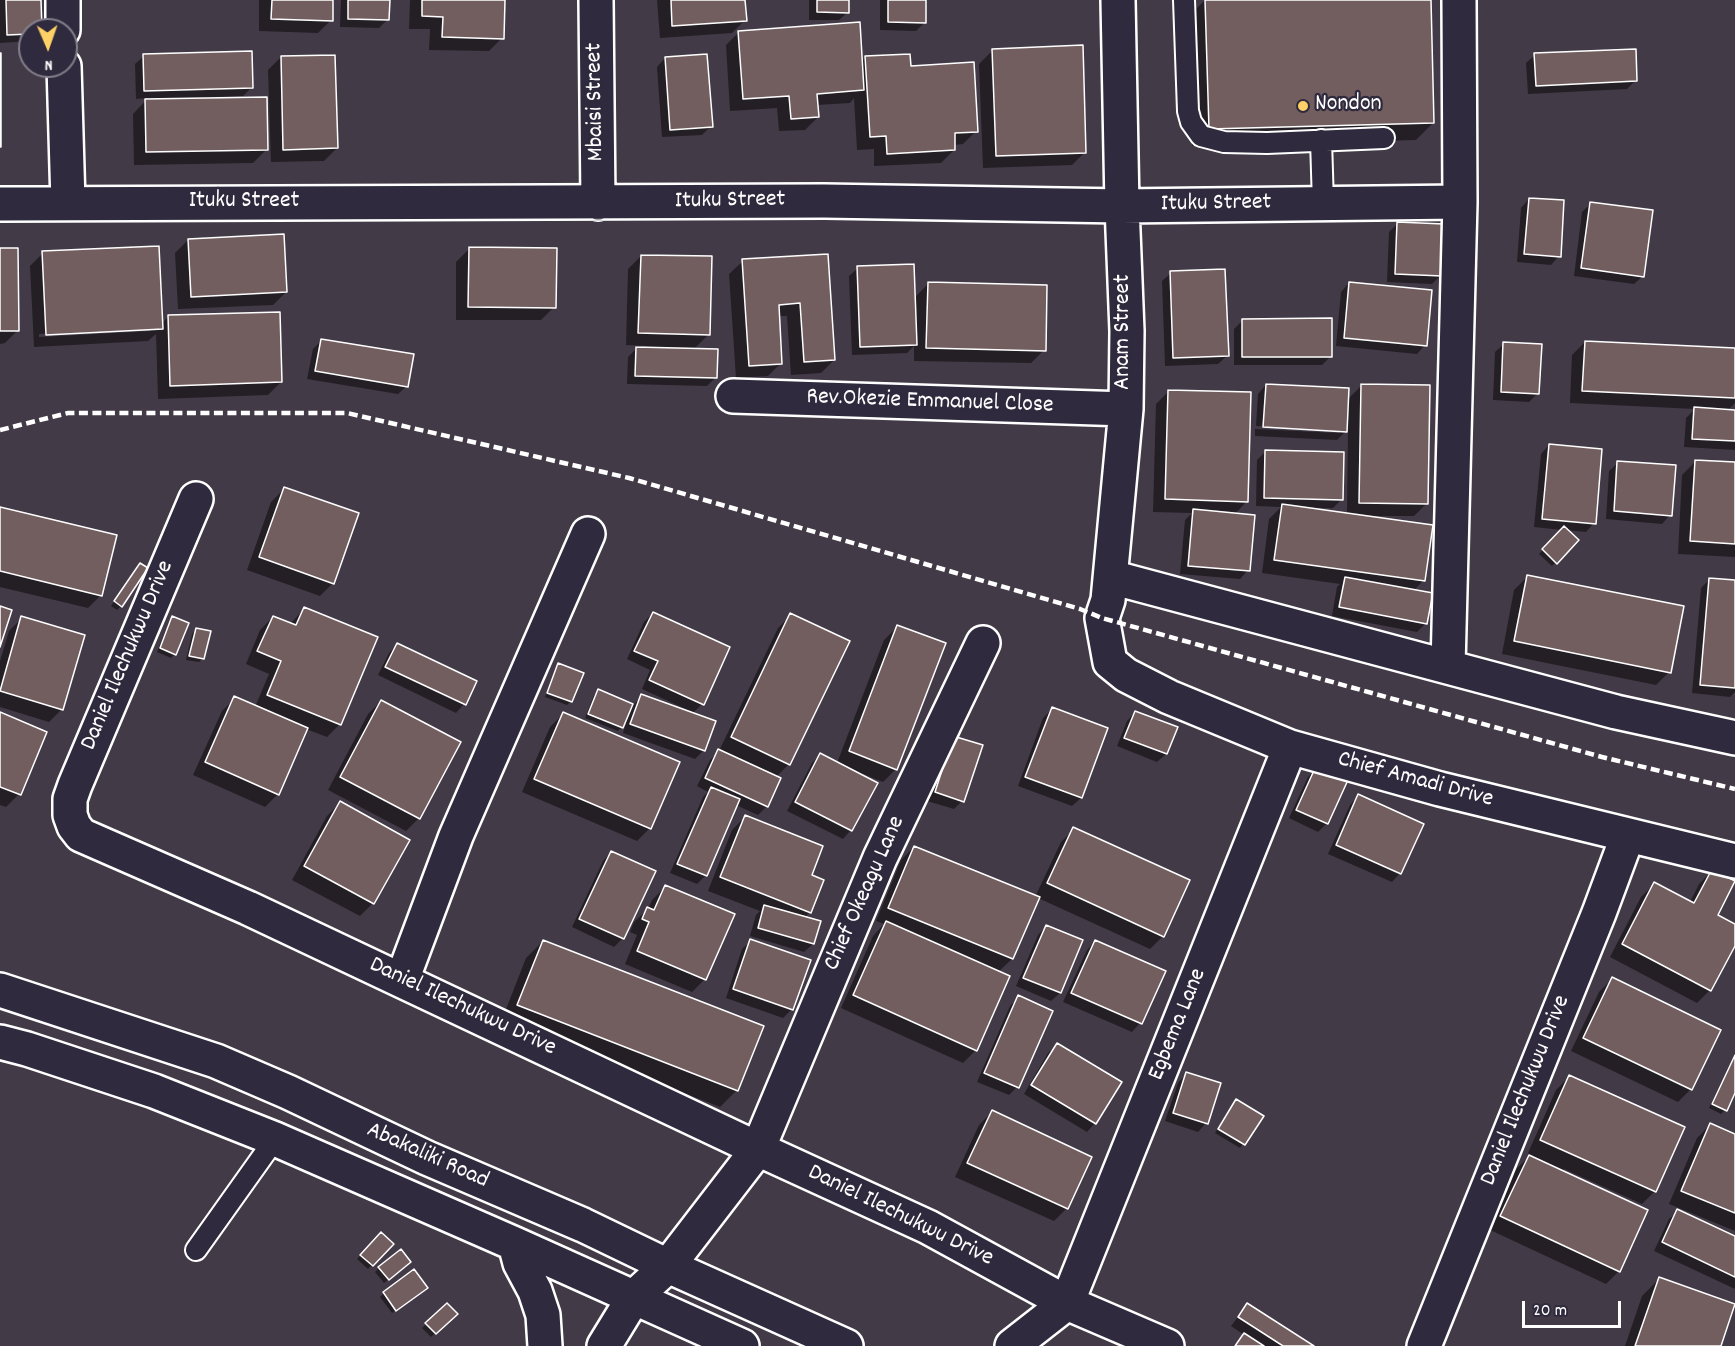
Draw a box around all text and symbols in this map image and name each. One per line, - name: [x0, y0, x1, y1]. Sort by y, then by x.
- north arrow: [18, 18, 78, 78]
- street label: Mbaisi Street: [582, 43, 612, 161]
- text: N: [44, 53, 53, 76]
- place label: Nondon: [1315, 92, 1382, 120]
- marker: Nondon: [1296, 99, 1310, 113]
- street label: Ituku Street: [674, 187, 786, 217]
- street label: Ituku Street: [189, 189, 299, 217]
- street label: Ituku Street: [1160, 190, 1272, 220]
- street label: Anam Street: [1111, 274, 1139, 390]
- street label: Rev.Okezie Emmanuel Close: [806, 384, 1054, 422]
- street label: Daniel Ilechukwu Drive: [76, 557, 182, 755]
- street label: Chief Amadi Drive: [1334, 746, 1496, 816]
- street label: Chief Okeagu Lane: [819, 812, 913, 976]
- street label: Daniel Ilechukwu Drive: [364, 952, 560, 1064]
- street label: Egbema Lane: [1143, 965, 1215, 1085]
- street label: Daniel Ilechukwu Drive: [1476, 992, 1578, 1190]
- street label: Abakaliki Road: [362, 1117, 492, 1197]
- street label: Daniel Ilechukwu Drive: [802, 1160, 998, 1274]
- scale bar: [1525, 1289, 1624, 1327]
- text: 20 m: [1533, 1299, 1567, 1324]

